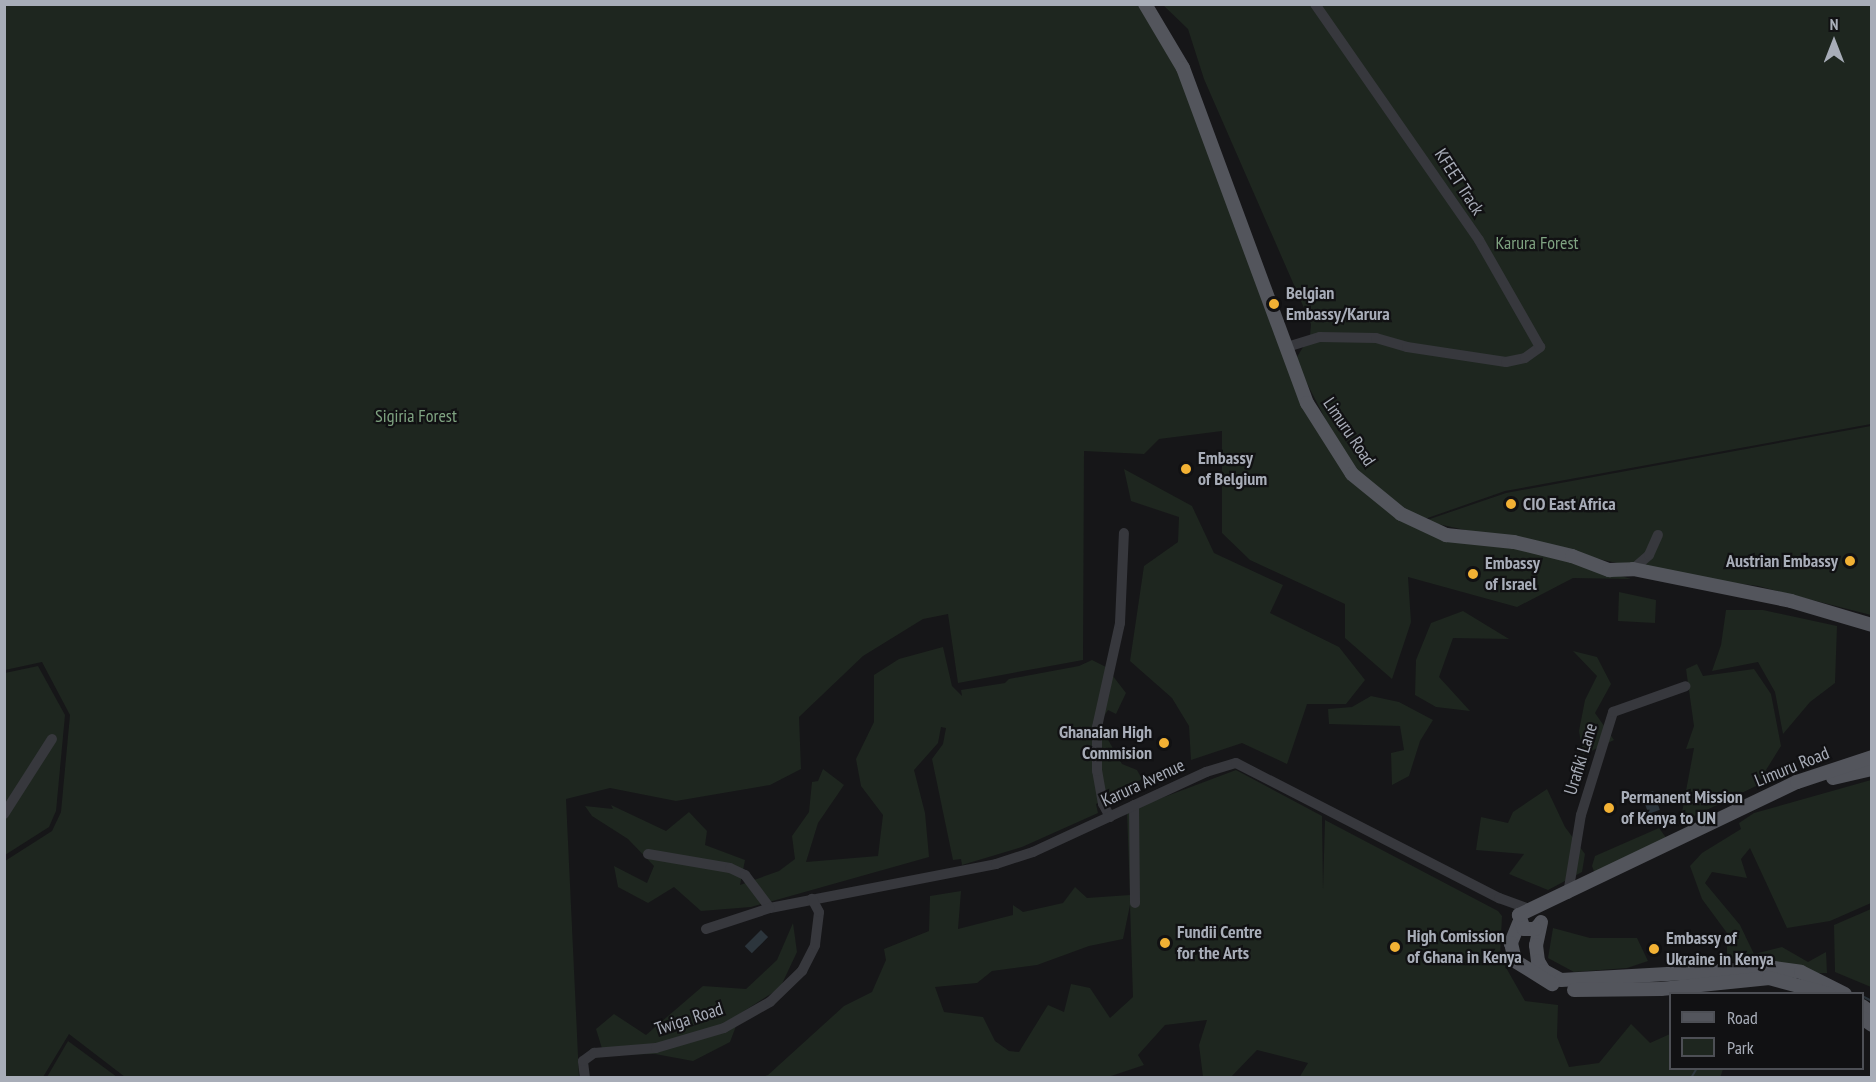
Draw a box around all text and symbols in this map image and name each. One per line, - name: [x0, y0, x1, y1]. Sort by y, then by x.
- north arrow: [1804, 12, 1864, 72]
- text: N: [1830, 14, 1838, 34]
- street label: KFEET Track: [1429, 144, 1489, 220]
- park label: Karura Forest: [1496, 232, 1578, 254]
- place label: Belgian Embassy/Karura: [1286, 283, 1390, 326]
- marker: Belgian Embassy/Karura: [1267, 297, 1281, 311]
- street label: Limuru Road: [1318, 394, 1380, 470]
- park label: Sigiria Forest: [375, 405, 457, 427]
- place label: Embassy of Belgium: [1198, 448, 1267, 490]
- marker: Embassy of Belgium: [1179, 462, 1193, 476]
- place label: CIO East Africa: [1523, 493, 1616, 515]
- marker: CIO East Africa: [1504, 497, 1518, 511]
- place label: Austrian Embassy: [1726, 550, 1838, 572]
- place label: Embassy of Israel: [1485, 553, 1540, 596]
- marker: Austrian Embassy: [1843, 554, 1857, 568]
- marker: Embassy of Israel: [1466, 567, 1480, 581]
- street label: Urafiki Lane: [1560, 721, 1602, 797]
- place label: Ghanaian High Commision: [1059, 722, 1152, 764]
- marker: Ghanaian High Commision: [1157, 736, 1171, 750]
- street label: Limuru Road: [1752, 742, 1832, 792]
- street label: Karura Avenue: [1098, 754, 1188, 812]
- place label: Permanent Mission of Kenya to UN: [1621, 787, 1743, 830]
- marker: Permanent Mission of Kenya to UN: [1602, 801, 1616, 815]
- place label: Fundii Centre for the Arts: [1177, 922, 1262, 964]
- place label: High Comission of Ghana in Kenya: [1407, 926, 1522, 968]
- place label: Embassy of Ukraine in Kenya: [1666, 928, 1774, 970]
- marker: Fundii Centre for the Arts: [1158, 936, 1172, 950]
- marker: High Comission of Ghana in Kenya: [1388, 940, 1402, 954]
- marker: Embassy of Ukraine in Kenya: [1647, 942, 1661, 956]
- legend: [1669, 992, 1864, 1070]
- street label: Twiga Road: [652, 998, 726, 1040]
- text: Road: [1727, 1006, 1758, 1029]
- text: Park: [1727, 1036, 1754, 1059]

